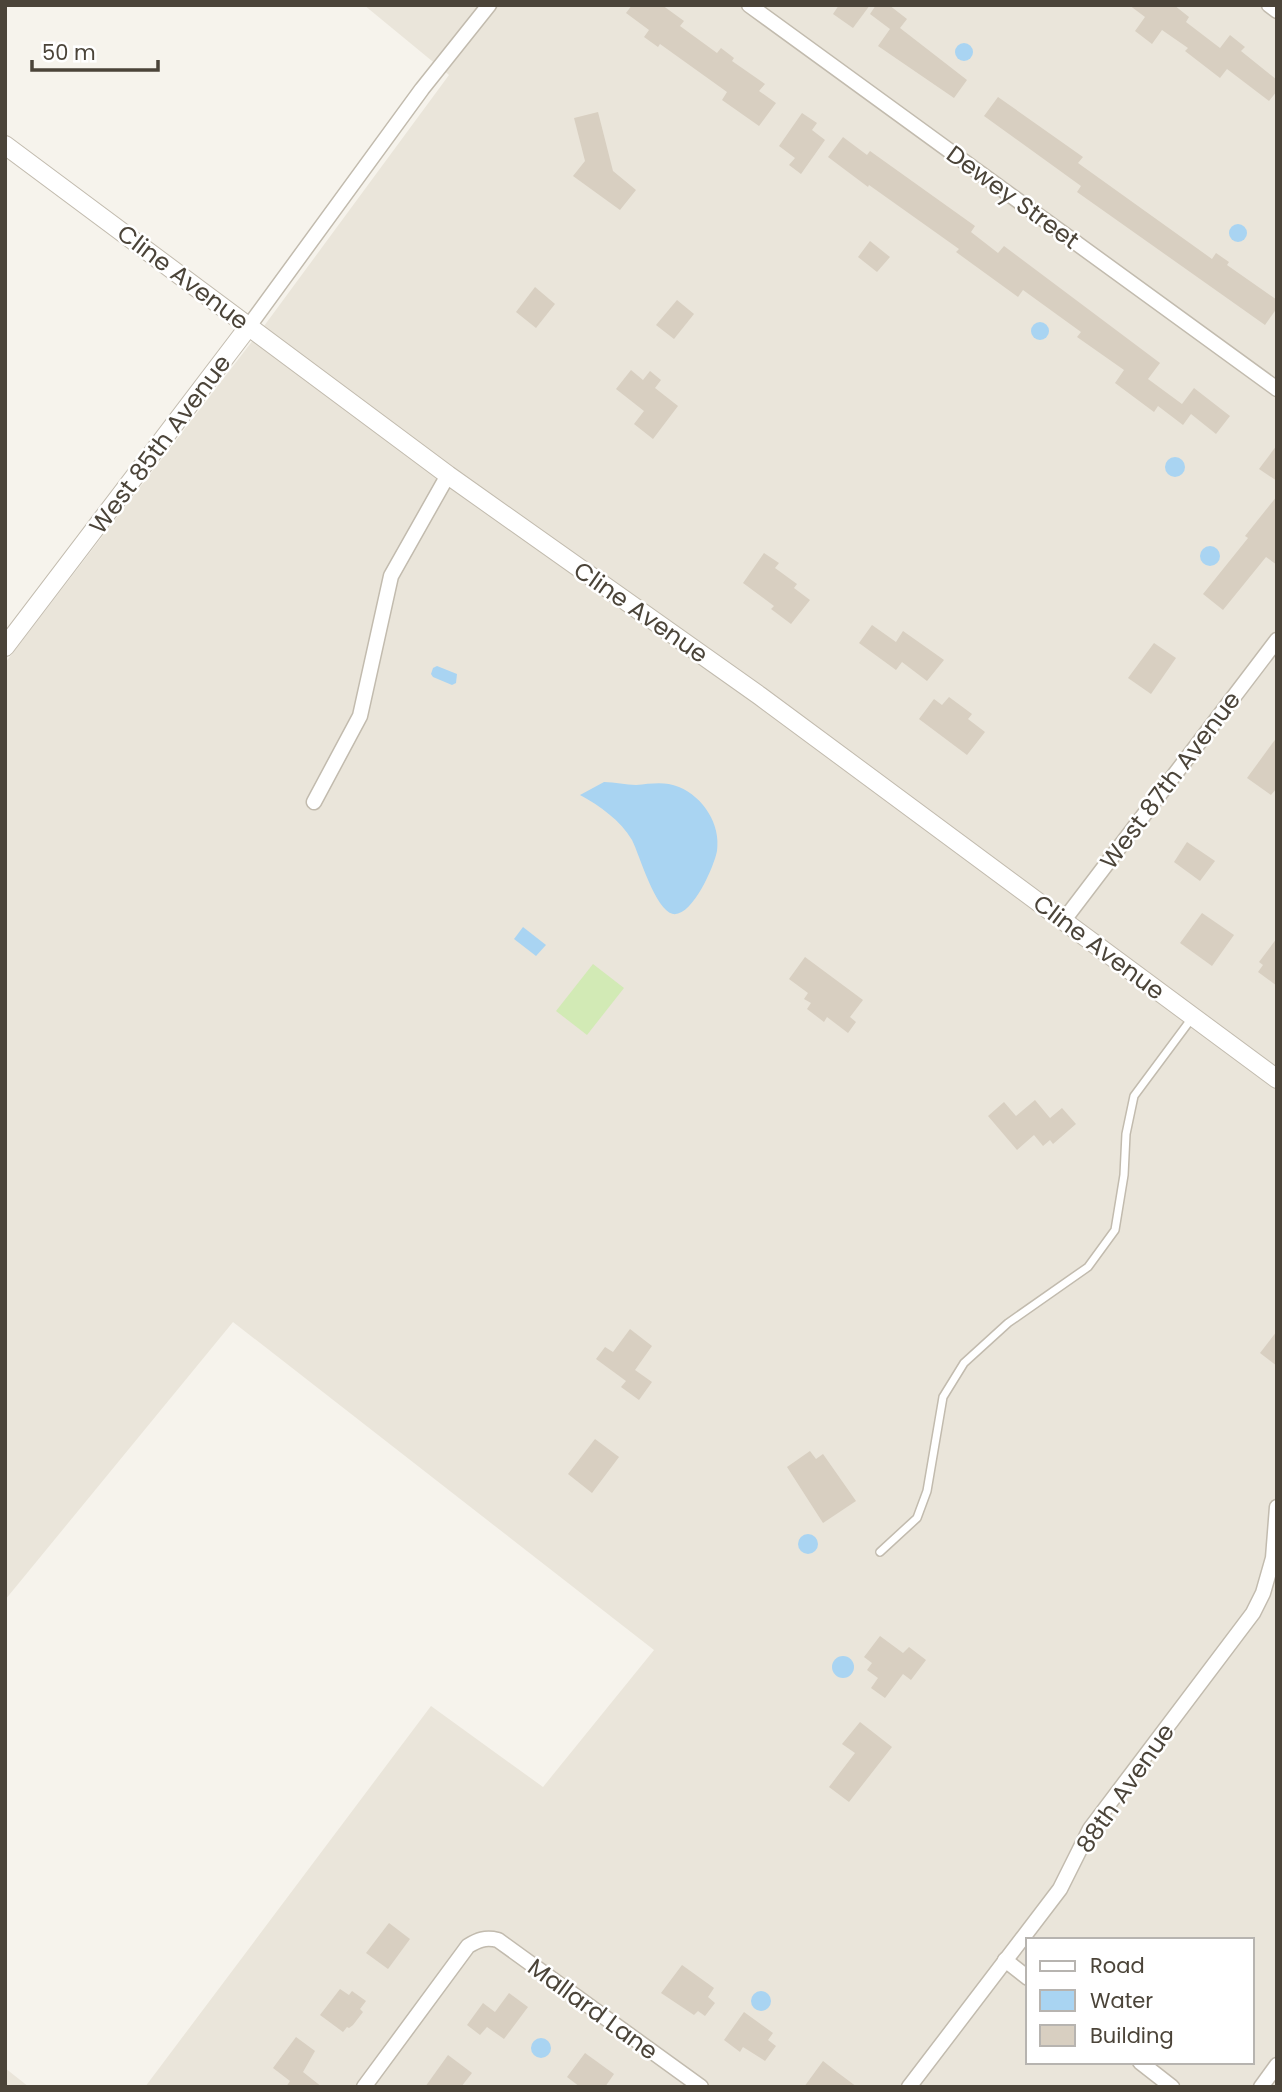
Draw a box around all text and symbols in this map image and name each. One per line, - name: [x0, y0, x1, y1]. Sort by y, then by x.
- scale bar: [32, 28, 158, 72]
- text: 50 m: [42, 38, 96, 67]
- street label: Dewey Street: [940, 138, 1086, 256]
- street label: Cline Avenue: [110, 217, 256, 337]
- street label: West 85th Avenue: [82, 347, 238, 541]
- street label: Cline Avenue: [567, 553, 715, 671]
- street label: West 87th Avenue: [1092, 684, 1248, 876]
- street label: Cline Avenue: [1026, 887, 1172, 1007]
- street label: 88th Avenue: [1068, 1717, 1182, 1859]
- legend: [1026, 1938, 1254, 2064]
- street label: Mallard Lane: [521, 1951, 665, 2067]
- text: Road: [1090, 1951, 1145, 1980]
- text: Water: [1090, 1986, 1153, 2015]
- text: Building: [1090, 2021, 1174, 2050]

